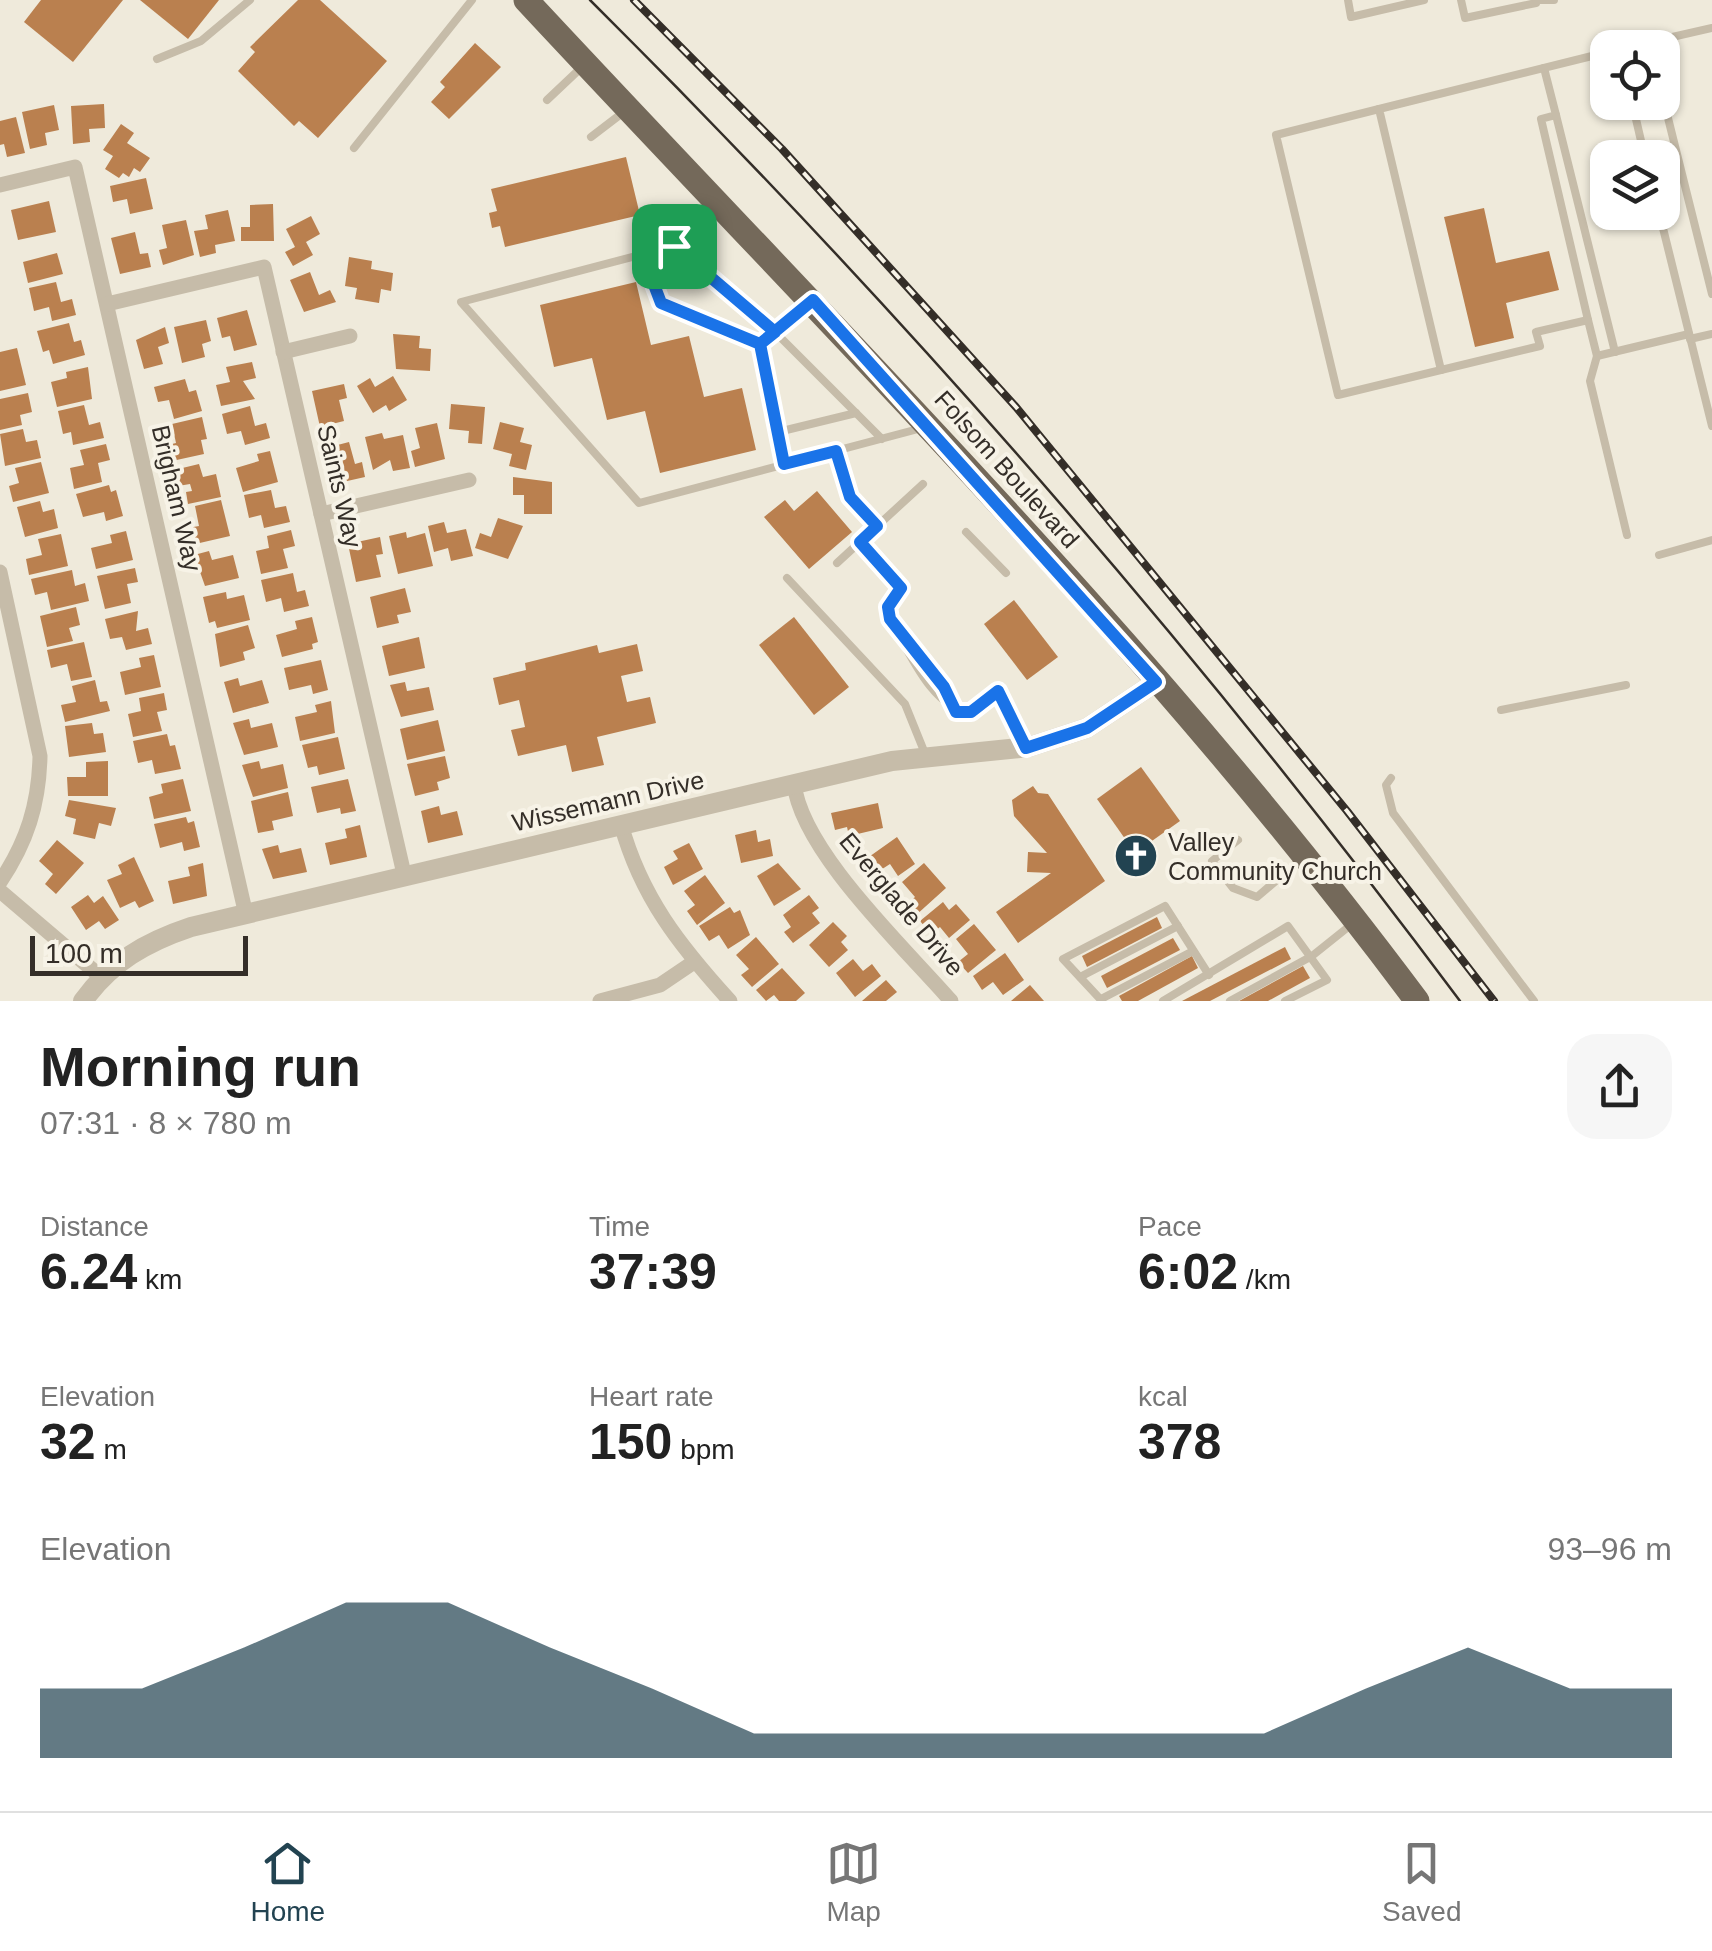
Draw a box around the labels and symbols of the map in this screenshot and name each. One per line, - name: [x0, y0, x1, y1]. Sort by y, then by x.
- pin: [632, 204, 717, 289]
- street label: Folsom Boulevard: [929, 385, 1085, 553]
- street label: Brigham Way: [147, 422, 208, 574]
- street label: Saints Way: [312, 422, 368, 551]
- street label: Wissemann Drive: [509, 765, 707, 837]
- street label: Everglade Drive: [834, 827, 970, 981]
- place label: Valley Community Church: [1168, 828, 1382, 885]
- church icon: Valley Community Church: [1113, 833, 1159, 879]
- scale bar: [30, 931, 248, 976]

